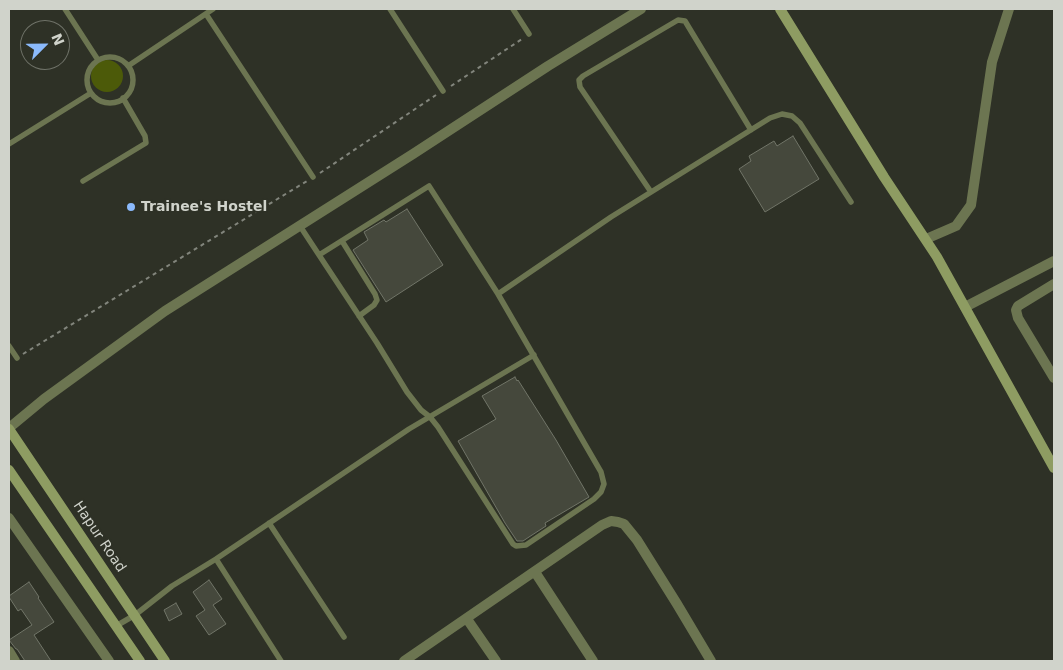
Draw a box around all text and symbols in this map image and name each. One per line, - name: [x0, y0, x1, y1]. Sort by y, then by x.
- north arrow: [20, 20, 70, 70]
- text: N: [48, 31, 68, 48]
- place label: Trainee's Hostel: [141, 199, 267, 215]
- marker: Trainee's Hostel: [125, 201, 137, 213]
- street label: Hapur Road: [69, 498, 129, 576]

